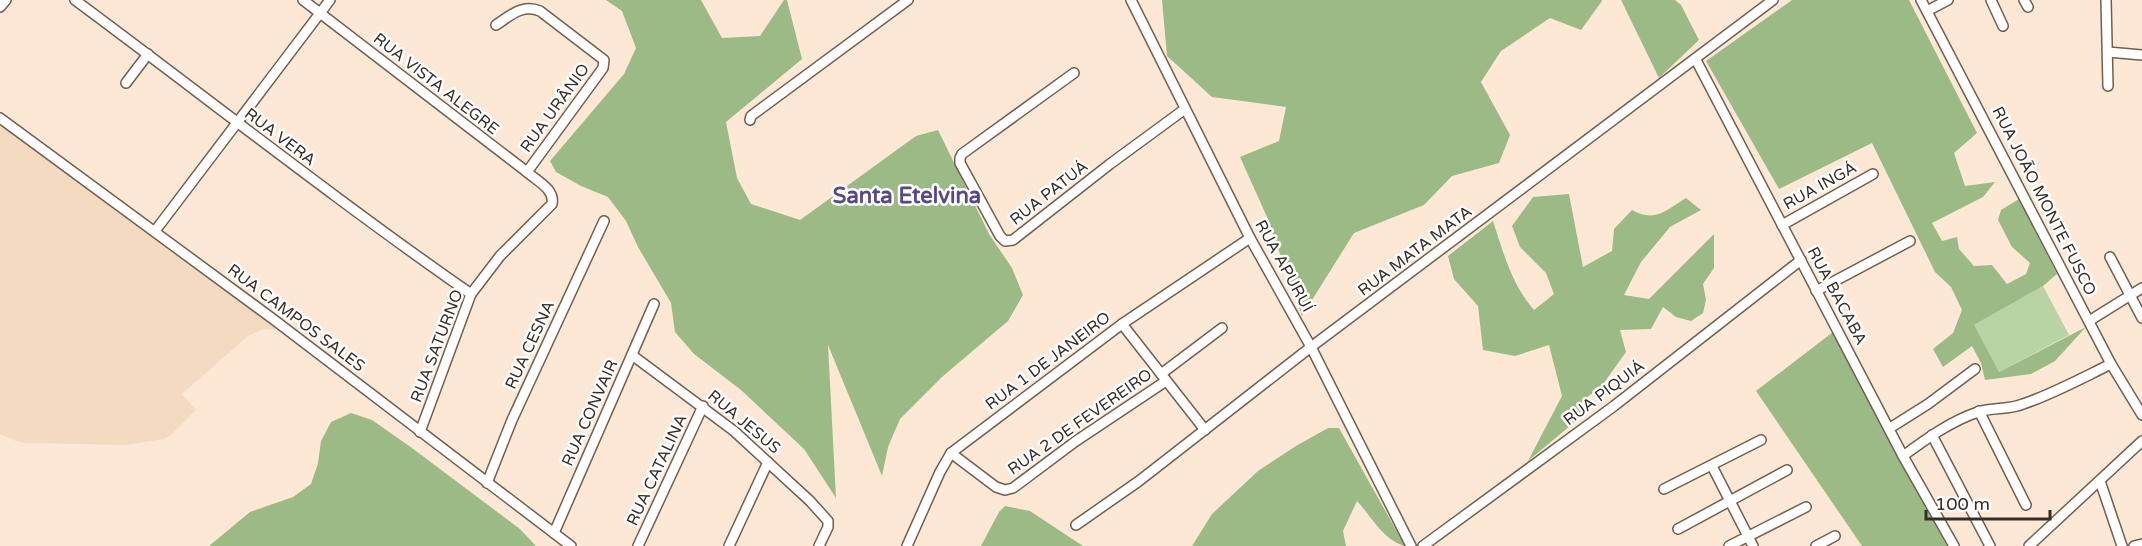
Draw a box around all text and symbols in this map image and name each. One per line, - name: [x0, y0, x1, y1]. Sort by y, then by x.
- street label: RUA VISTA ALEGRE: [369, 29, 503, 139]
- street label: RUA URÂNIO: [516, 60, 594, 156]
- street label: RUA JOÃO MONTE FUSCO: [1988, 103, 2100, 299]
- street label: RUA VERA: [240, 104, 320, 170]
- street label: RUA PATUÁ: [1006, 156, 1092, 230]
- street label: RUA INGÁ: [1780, 158, 1860, 214]
- district label: Santa Etelvina: [833, 183, 981, 209]
- street label: RUA MATA MATA: [1354, 202, 1476, 300]
- street label: RUA APURUÍ: [1250, 216, 1318, 316]
- street label: RUA BACABA: [1803, 244, 1871, 349]
- street label: RUA CAMPOS SALES: [223, 260, 369, 376]
- street label: RUA SATURNO: [406, 287, 468, 405]
- street label: RUA CESNA: [501, 298, 559, 392]
- street label: RUA 1 DE JANEIRO: [982, 307, 1114, 415]
- street label: RUA PIQUIÁ: [1560, 356, 1648, 430]
- street label: RUA CONVAIR: [558, 357, 622, 469]
- street label: RUA 2 DE FEVEREIRO: [1004, 365, 1156, 479]
- street label: RUA JESUS: [704, 386, 785, 458]
- street label: RUA CATALINA: [622, 411, 692, 529]
- scale bar: [1926, 483, 2050, 521]
- text: 100 m: [1935, 493, 1990, 515]

